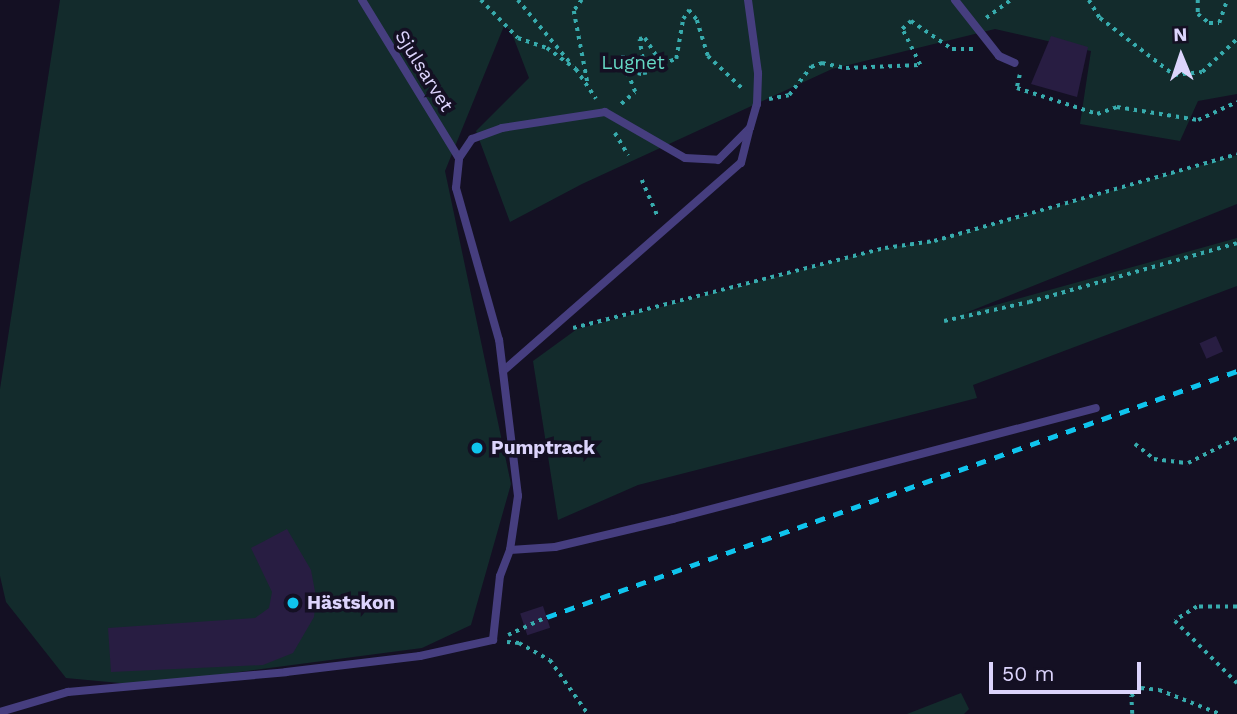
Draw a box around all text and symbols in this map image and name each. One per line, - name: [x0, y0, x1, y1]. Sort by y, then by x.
- north arrow: [1146, 21, 1216, 91]
- text: N: [1173, 23, 1188, 46]
- street label: Sjulsarvet: [390, 26, 458, 116]
- park label: Lugnet: [601, 52, 665, 74]
- place label: Pumptrack: [491, 437, 595, 459]
- marker: Pumptrack: [469, 440, 485, 456]
- place label: Hästskon: [307, 592, 395, 614]
- marker: Hästskon: [285, 595, 301, 611]
- scale bar: [992, 648, 1144, 692]
- text: 50 m: [1002, 661, 1054, 686]

